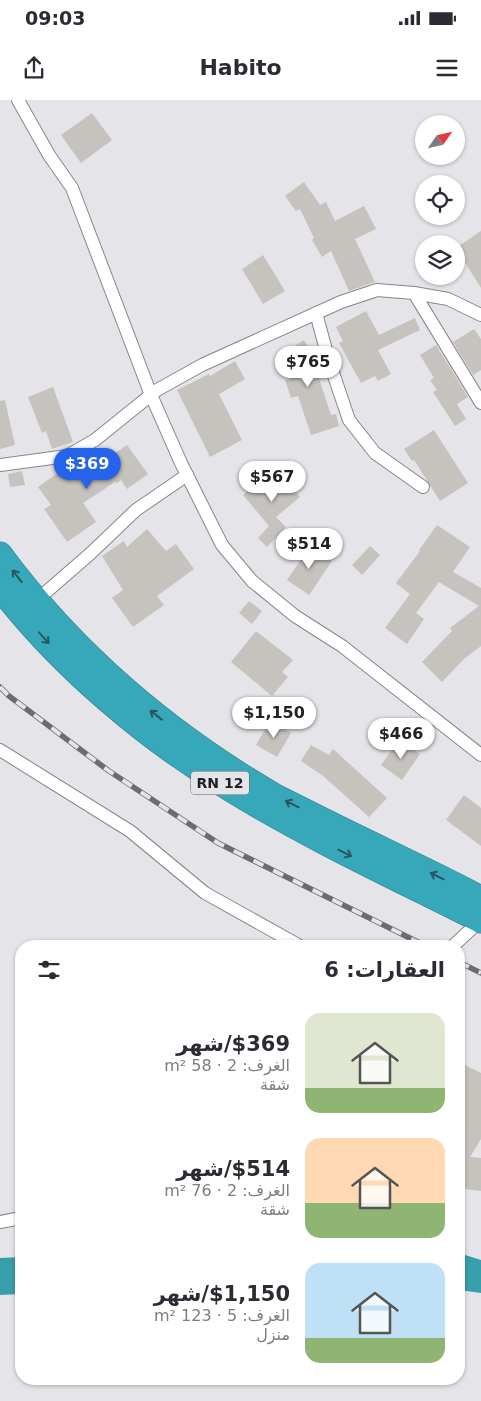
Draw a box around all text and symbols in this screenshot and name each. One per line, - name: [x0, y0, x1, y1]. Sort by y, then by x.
- text: 09:03: [25, 7, 85, 29]
- icon: share: [20, 54, 48, 82]
- icon: menu: [433, 54, 461, 82]
- text: Habito: [199, 55, 282, 80]
- north arrow: [415, 115, 465, 165]
- map controls: [415, 115, 465, 285]
- button: locate: [415, 175, 465, 225]
- button: layers: [415, 235, 465, 285]
- pin: $765: [278, 346, 338, 388]
- text: $765: [286, 352, 330, 371]
- pin: $369: [57, 448, 117, 490]
- text: $369: [65, 454, 109, 473]
- pin: $567: [242, 460, 302, 503]
- text: $567: [250, 467, 294, 486]
- pin: $514: [279, 528, 339, 570]
- text: $514: [287, 534, 331, 553]
- one-way arrow: [11, 570, 22, 583]
- one-way arrow: [38, 631, 50, 644]
- pin: $1,150: [233, 696, 315, 739]
- text: $1,150: [243, 703, 305, 722]
- one-way arrow: [150, 709, 163, 720]
- pin: $466: [371, 718, 431, 760]
- text: $466: [379, 724, 423, 743]
- road number: RN 12: [191, 771, 249, 794]
- one-way arrow: [285, 799, 300, 808]
- one-way arrow: [337, 849, 352, 858]
- one-way arrow: [430, 871, 445, 881]
- icon: filters: [35, 956, 63, 984]
- text: العقارات: 6: [324, 958, 445, 982]
- text: $369/شهر: [176, 1032, 290, 1056]
- icon: home: [345, 1033, 405, 1093]
- text: الغرف: 2 · 58 m²: [164, 1056, 290, 1075]
- text: شقة: [260, 1075, 290, 1094]
- text: $514/شهر: [176, 1157, 290, 1181]
- icon: home: [345, 1158, 405, 1218]
- text: الغرف: 2 · 76 m²: [164, 1181, 290, 1200]
- text: شقة: [260, 1200, 290, 1219]
- text: $1,150/شهر: [154, 1282, 290, 1306]
- icon: home: [345, 1283, 405, 1343]
- text: الغرف: 5 · 123 m²: [154, 1306, 290, 1325]
- text: منزل: [256, 1325, 290, 1344]

